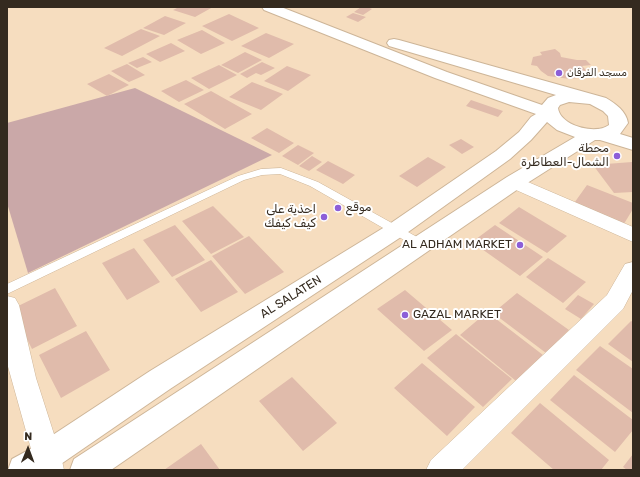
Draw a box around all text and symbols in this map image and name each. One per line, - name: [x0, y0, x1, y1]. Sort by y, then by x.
- place label: مسجد الفرقان: [567, 67, 627, 79]
- marker: مسجد الفرقان: [554, 68, 564, 78]
- place label: محطة الشمال-العطاطرة: [521, 142, 609, 170]
- marker: محطة الشمال-العطاطرة: [612, 151, 622, 161]
- place label: موقع: [346, 201, 371, 215]
- place label: احذية على كيف كيفك: [264, 203, 316, 231]
- marker: موقع: [333, 203, 343, 213]
- marker: احذية على كيف كيفك: [319, 212, 329, 222]
- place label: AL ADHAM MARKET: [402, 238, 512, 252]
- marker: AL ADHAM MARKET: [515, 240, 525, 250]
- street label: AL SALATEN: [258, 272, 324, 322]
- place label: GAZAL MARKET: [413, 308, 501, 322]
- marker: GAZAL MARKET: [400, 310, 410, 320]
- north arrow: [8, 429, 48, 469]
- text: N: [24, 430, 32, 443]

